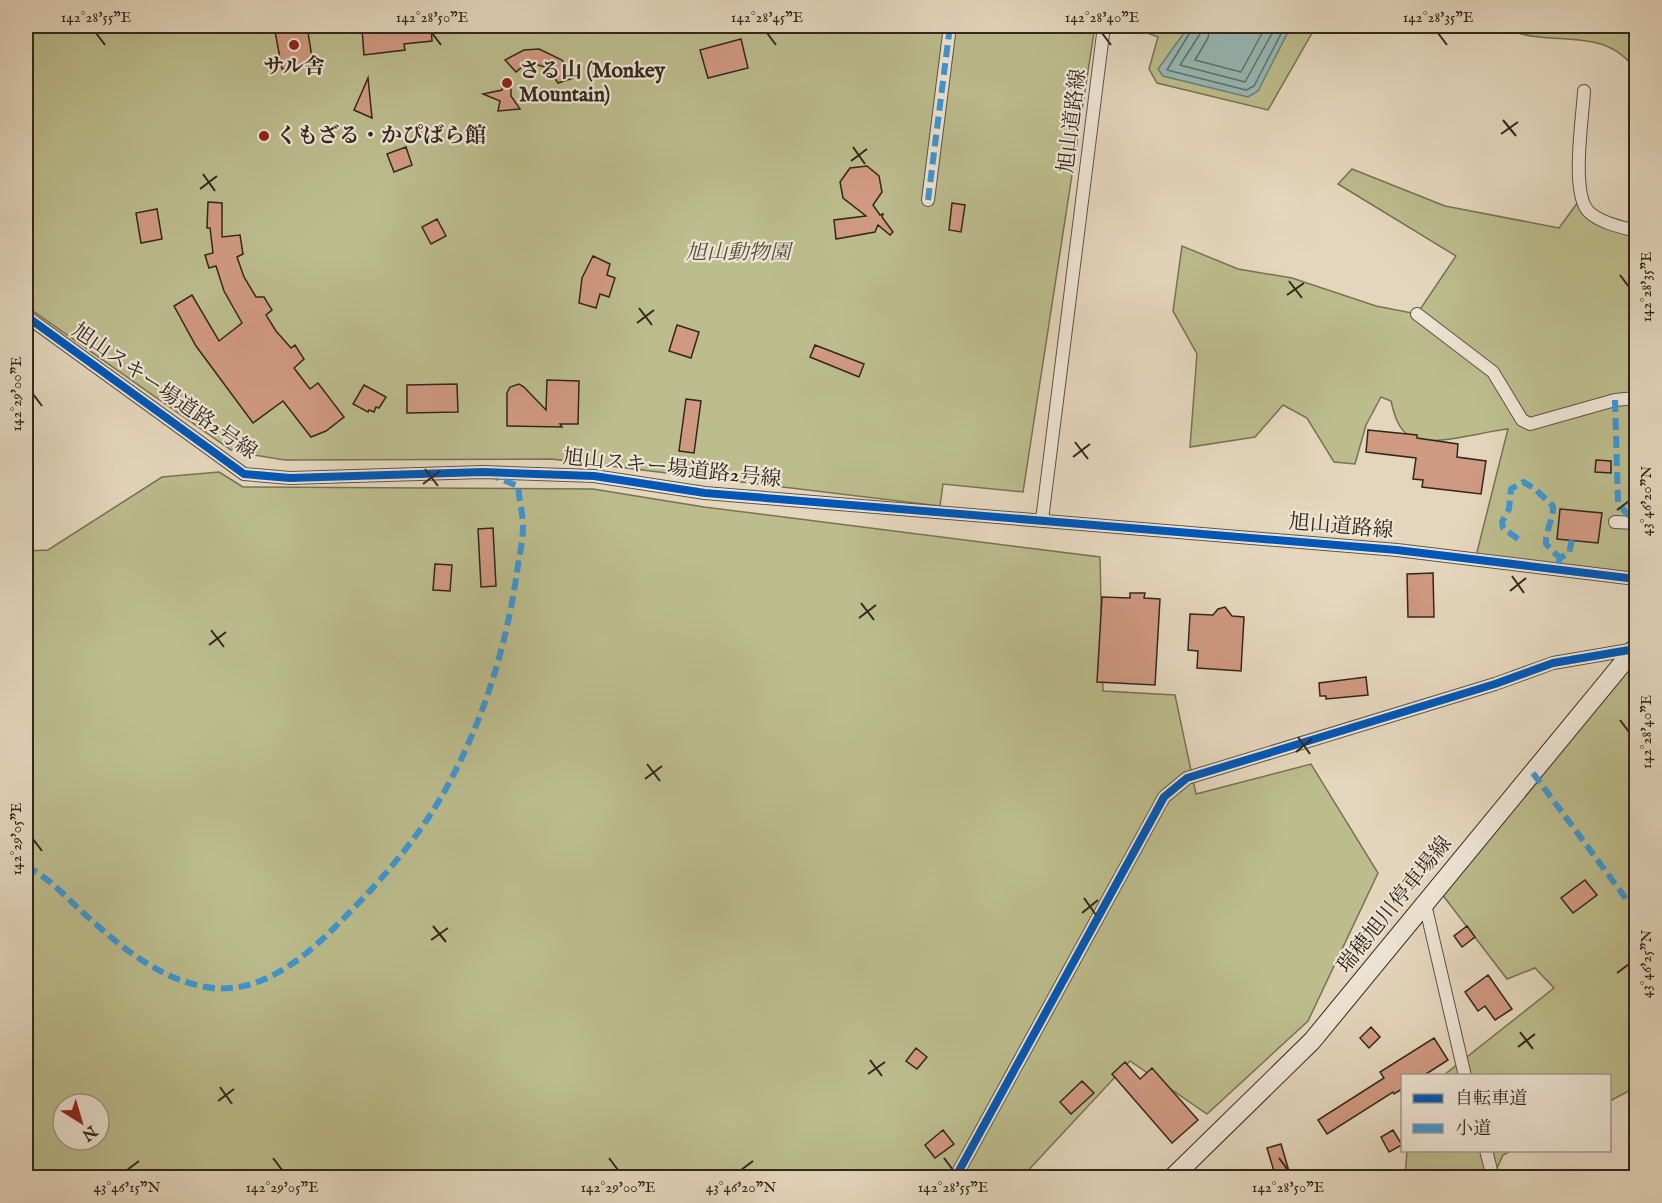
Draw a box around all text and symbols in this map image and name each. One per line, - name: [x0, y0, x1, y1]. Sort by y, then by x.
- text: 142°28'55"E: [61, 8, 131, 27]
- text: 142°28'50"E: [396, 8, 468, 27]
- text: 142°28'45"E: [731, 8, 803, 27]
- text: 142°28'40"E: [1065, 8, 1139, 27]
- text: 142°28'35"E: [1403, 8, 1473, 27]
- marker: サル舎: [287, 38, 301, 52]
- place label: サル舎: [263, 54, 325, 81]
- place label: さる山 (Monkey Mountain): [519, 58, 666, 109]
- street label: 旭山道路線: [1053, 67, 1093, 175]
- marker: さる山 (Monkey Mountain): [500, 76, 514, 90]
- place label: くもざる・かぴばら館: [276, 123, 486, 150]
- marker: くもざる・かぴばら館: [257, 129, 271, 143]
- park label: 旭山動物園: [686, 240, 793, 267]
- text: 142°28'35"E: [1637, 252, 1656, 322]
- street label: 旭山スキー場道路2号線: [66, 318, 262, 466]
- text: 142°29'00"E: [7, 356, 26, 432]
- street label: 旭山スキー場道路2号線: [561, 444, 783, 494]
- text: 43°46'20"N: [1637, 466, 1656, 536]
- street label: 旭山道路線: [1288, 509, 1394, 545]
- text: 142°28'40"E: [1637, 695, 1656, 769]
- text: 142°29'05"E: [7, 802, 26, 876]
- street label: 瑞穂旭川停車場線: [1332, 831, 1458, 979]
- text: 43°46'25"N: [1637, 930, 1656, 998]
- legend: [1401, 1074, 1611, 1152]
- text: 自転車道: [1455, 1088, 1527, 1111]
- north arrow: [51, 1092, 111, 1152]
- text: 小道: [1455, 1118, 1491, 1141]
- text: N: [77, 1120, 101, 1145]
- text: 43°46'15"N: [94, 1178, 161, 1197]
- text: 142°29'05"E: [245, 1178, 319, 1197]
- text: 142°29'00"E: [580, 1178, 656, 1197]
- text: 43°46'20"N: [706, 1178, 776, 1197]
- text: 142°28'55"E: [918, 1178, 988, 1197]
- text: 142°28'50"E: [1252, 1178, 1324, 1197]

